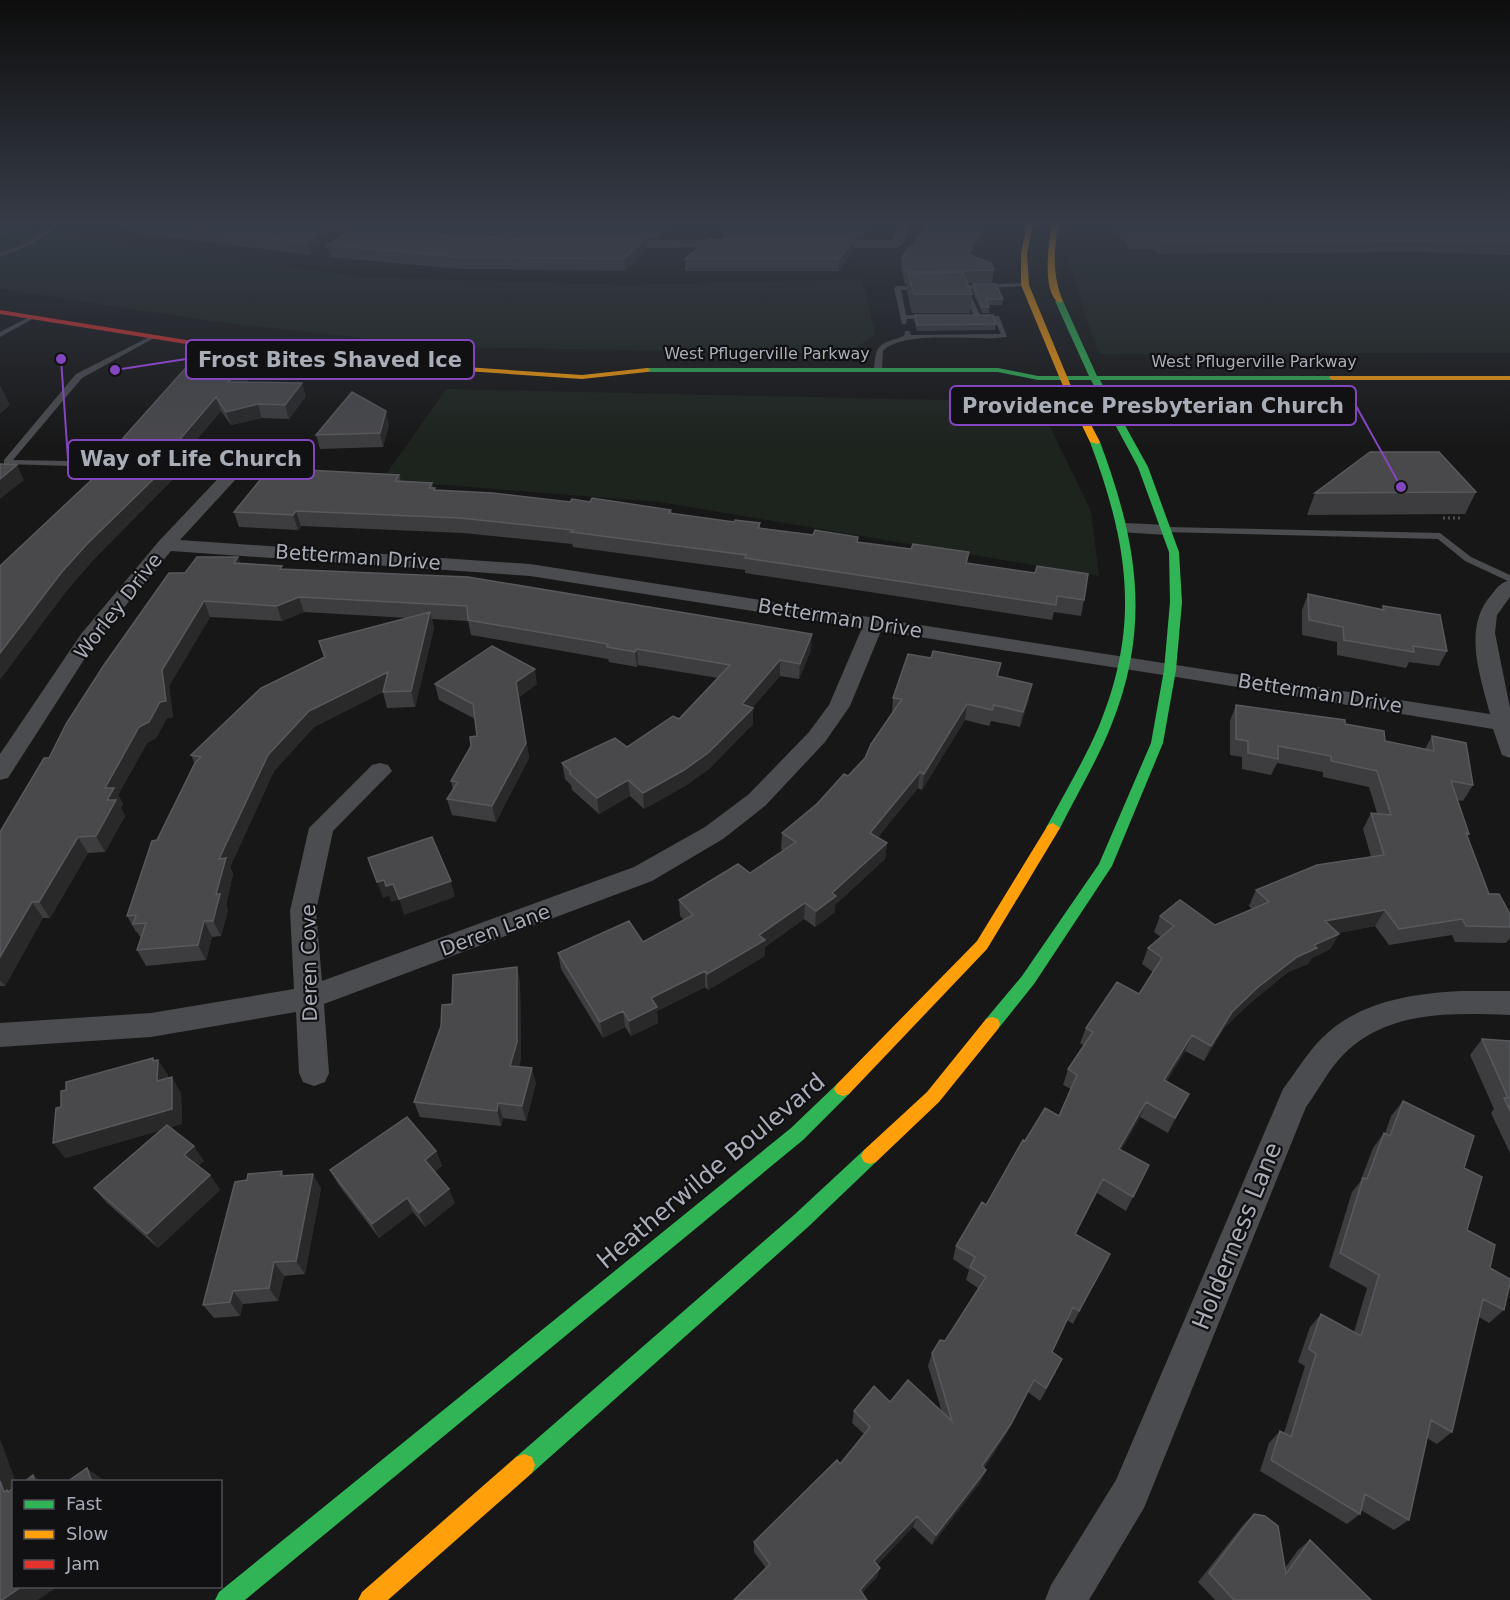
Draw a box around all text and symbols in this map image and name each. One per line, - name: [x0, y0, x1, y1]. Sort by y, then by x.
- callout: Frost Bites Shaved Ice: [186, 340, 474, 379]
- street label: West Pflugerville Parkway: [664, 344, 870, 363]
- text: Frost Bites Shaved Ice: [198, 348, 462, 372]
- street label: West Pflugerville Parkway: [1151, 352, 1357, 371]
- callout: Providence Presbyterian Church: [950, 386, 1356, 425]
- text: Providence Presbyterian Church: [962, 394, 1344, 418]
- callout: Way of Life Church: [68, 440, 314, 479]
- text: Way of Life Church: [80, 447, 302, 471]
- street label: Betterman Drive: [274, 539, 442, 575]
- street label: Worley Drive: [69, 548, 167, 664]
- street label: Betterman Drive: [756, 593, 924, 643]
- street label: Betterman Drive: [1236, 668, 1404, 718]
- street label: Deren Lane: [437, 899, 553, 961]
- street label: Deren Cove: [296, 904, 322, 1022]
- street label: Heatherwilde Boulevard: [591, 1067, 831, 1275]
- street label: Holderness Lane: [1187, 1138, 1287, 1334]
- legend: [12, 1480, 222, 1588]
- text: Fast: [66, 1493, 102, 1514]
- text: Slow: [66, 1523, 108, 1544]
- text: Jam: [65, 1553, 100, 1574]

